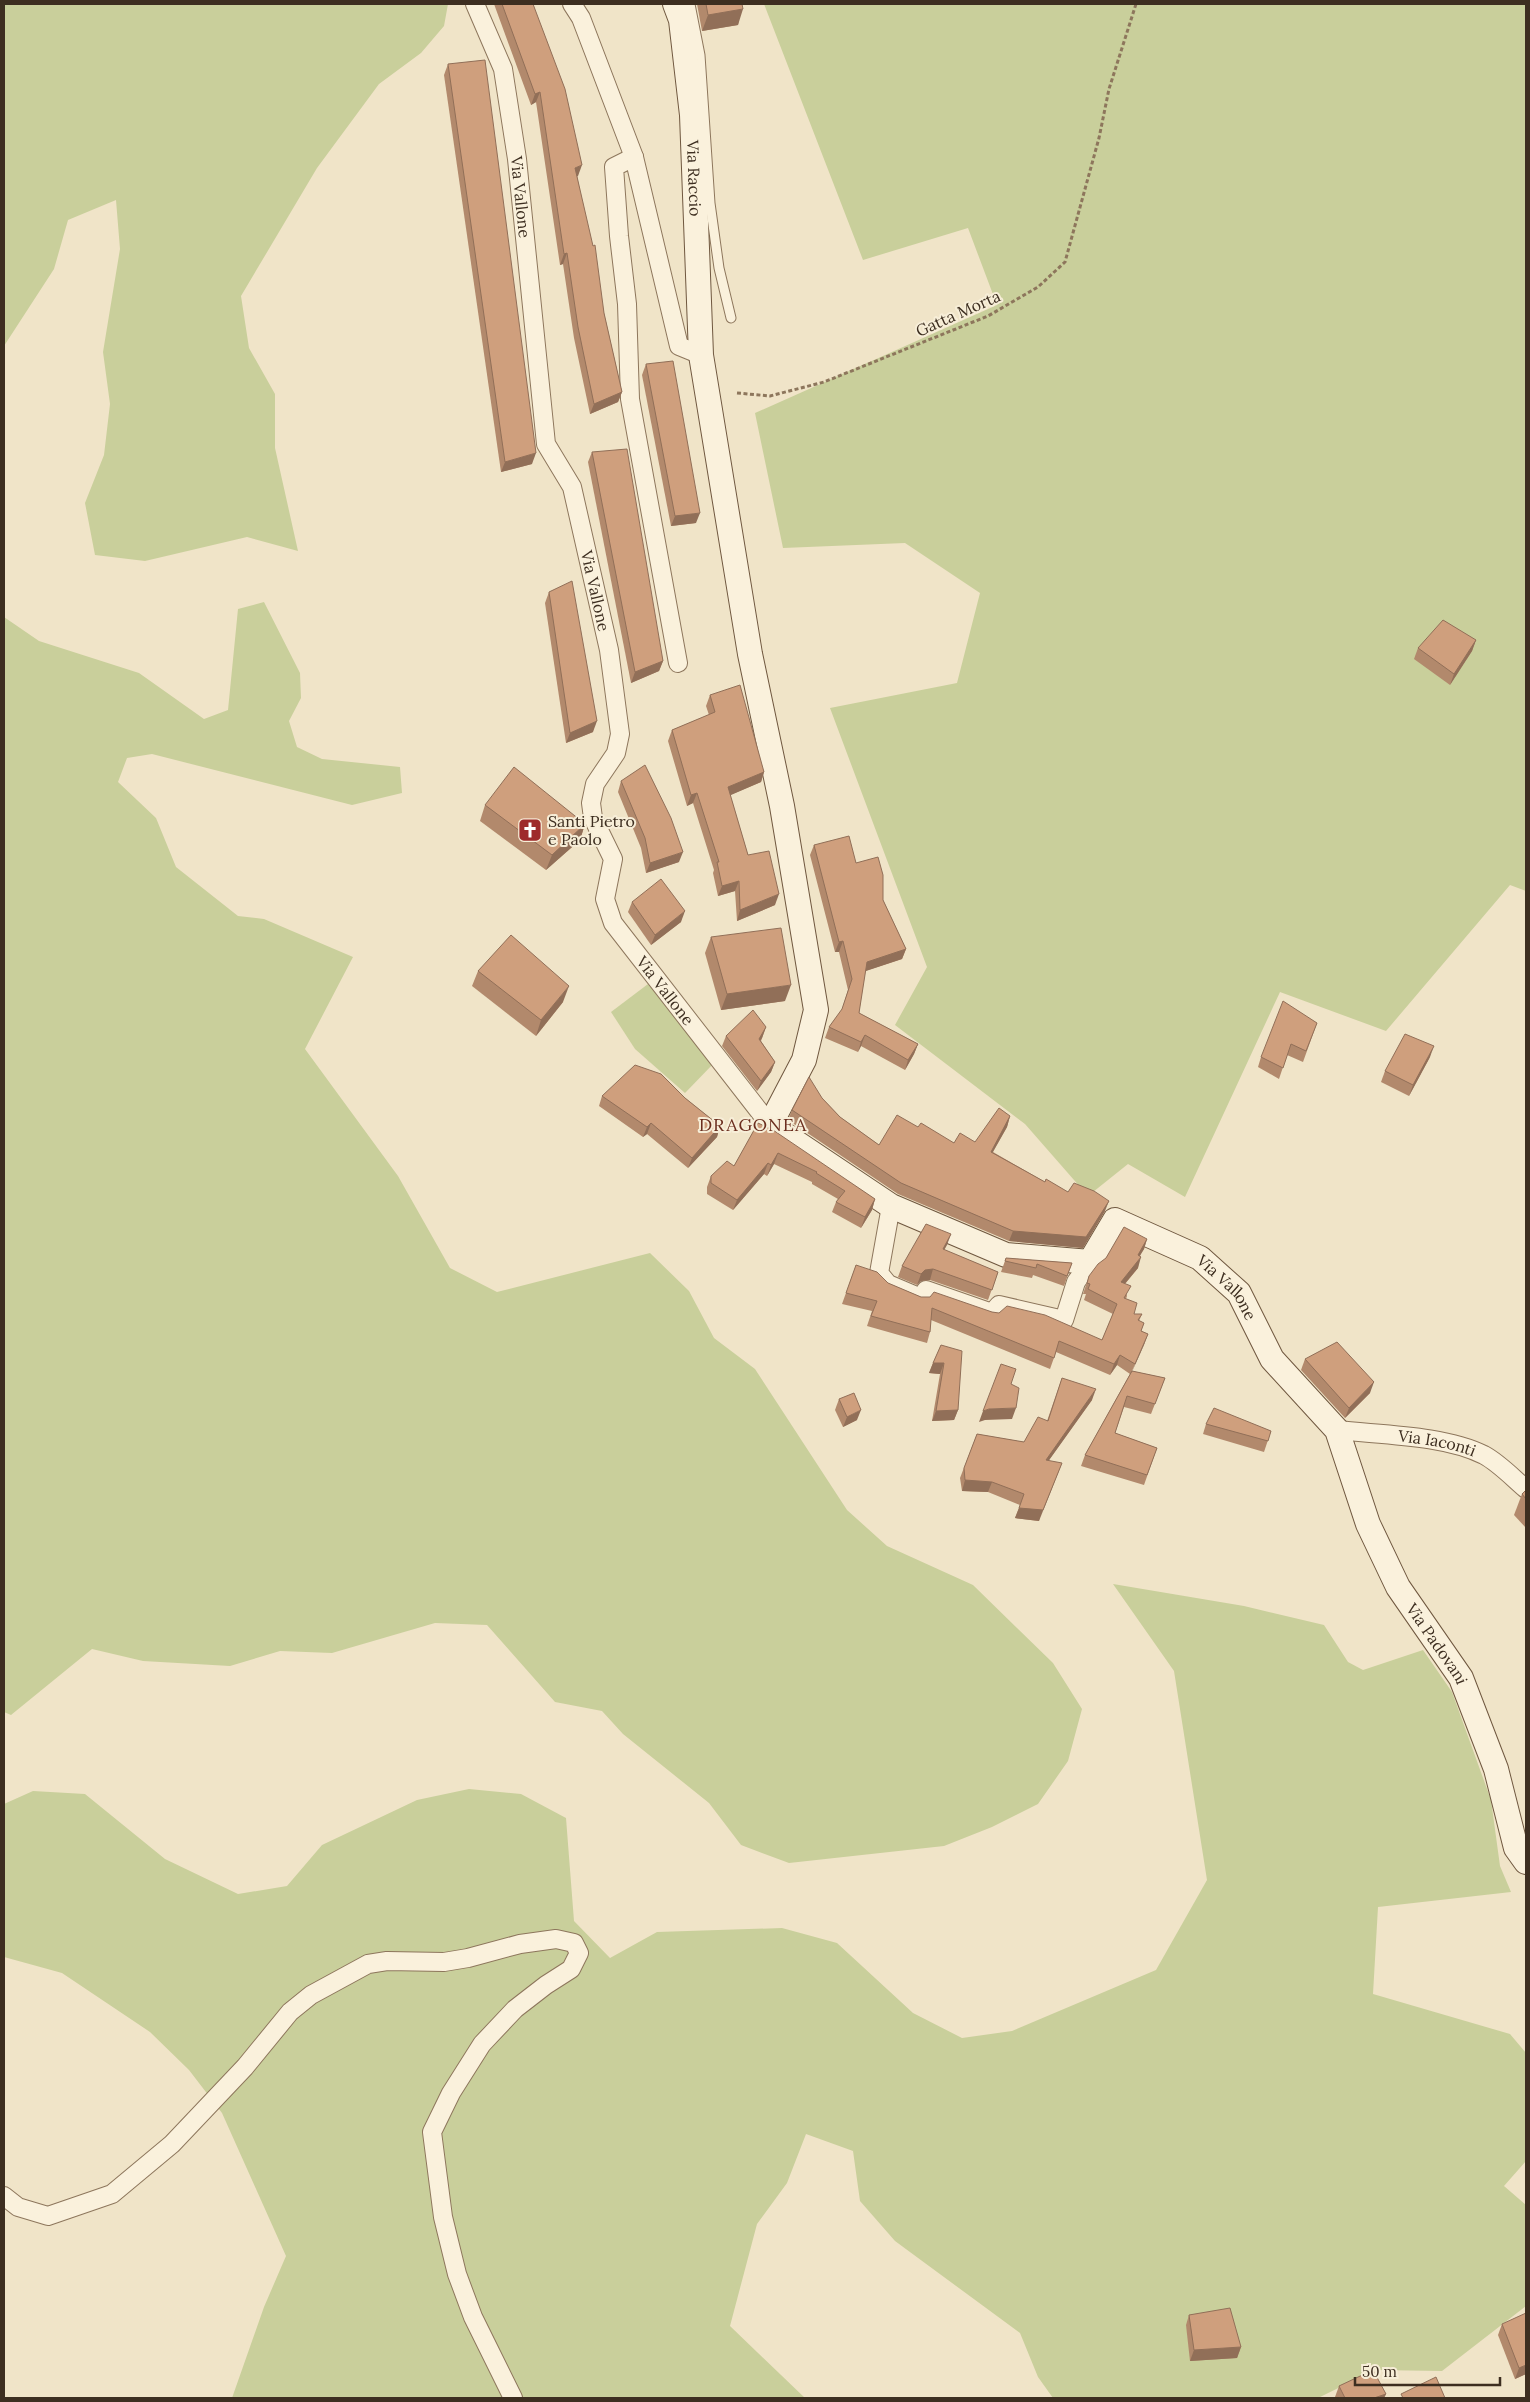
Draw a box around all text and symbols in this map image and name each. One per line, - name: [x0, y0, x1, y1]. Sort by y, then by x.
- street label: Via Raccio: [683, 139, 706, 217]
- street label: Via Vallone: [507, 154, 535, 239]
- street label: Gatta Morta: [912, 285, 1004, 341]
- street label: Via Vallone: [577, 548, 614, 633]
- place label: Santi Pietro e Paolo: [548, 811, 635, 849]
- church icon: Santi Pietro e Paolo: [517, 817, 543, 843]
- street label: Via Vallone: [632, 951, 699, 1029]
- district label: DRAGONEA: [699, 1113, 807, 1136]
- street label: Via Vallone: [1192, 1249, 1261, 1324]
- street label: Via Iaconti: [1396, 1425, 1479, 1460]
- street label: Via Padovani: [1402, 1599, 1472, 1687]
- scale bar: [1355, 2354, 1500, 2386]
- text: 50 m: [1362, 2362, 1397, 2381]

